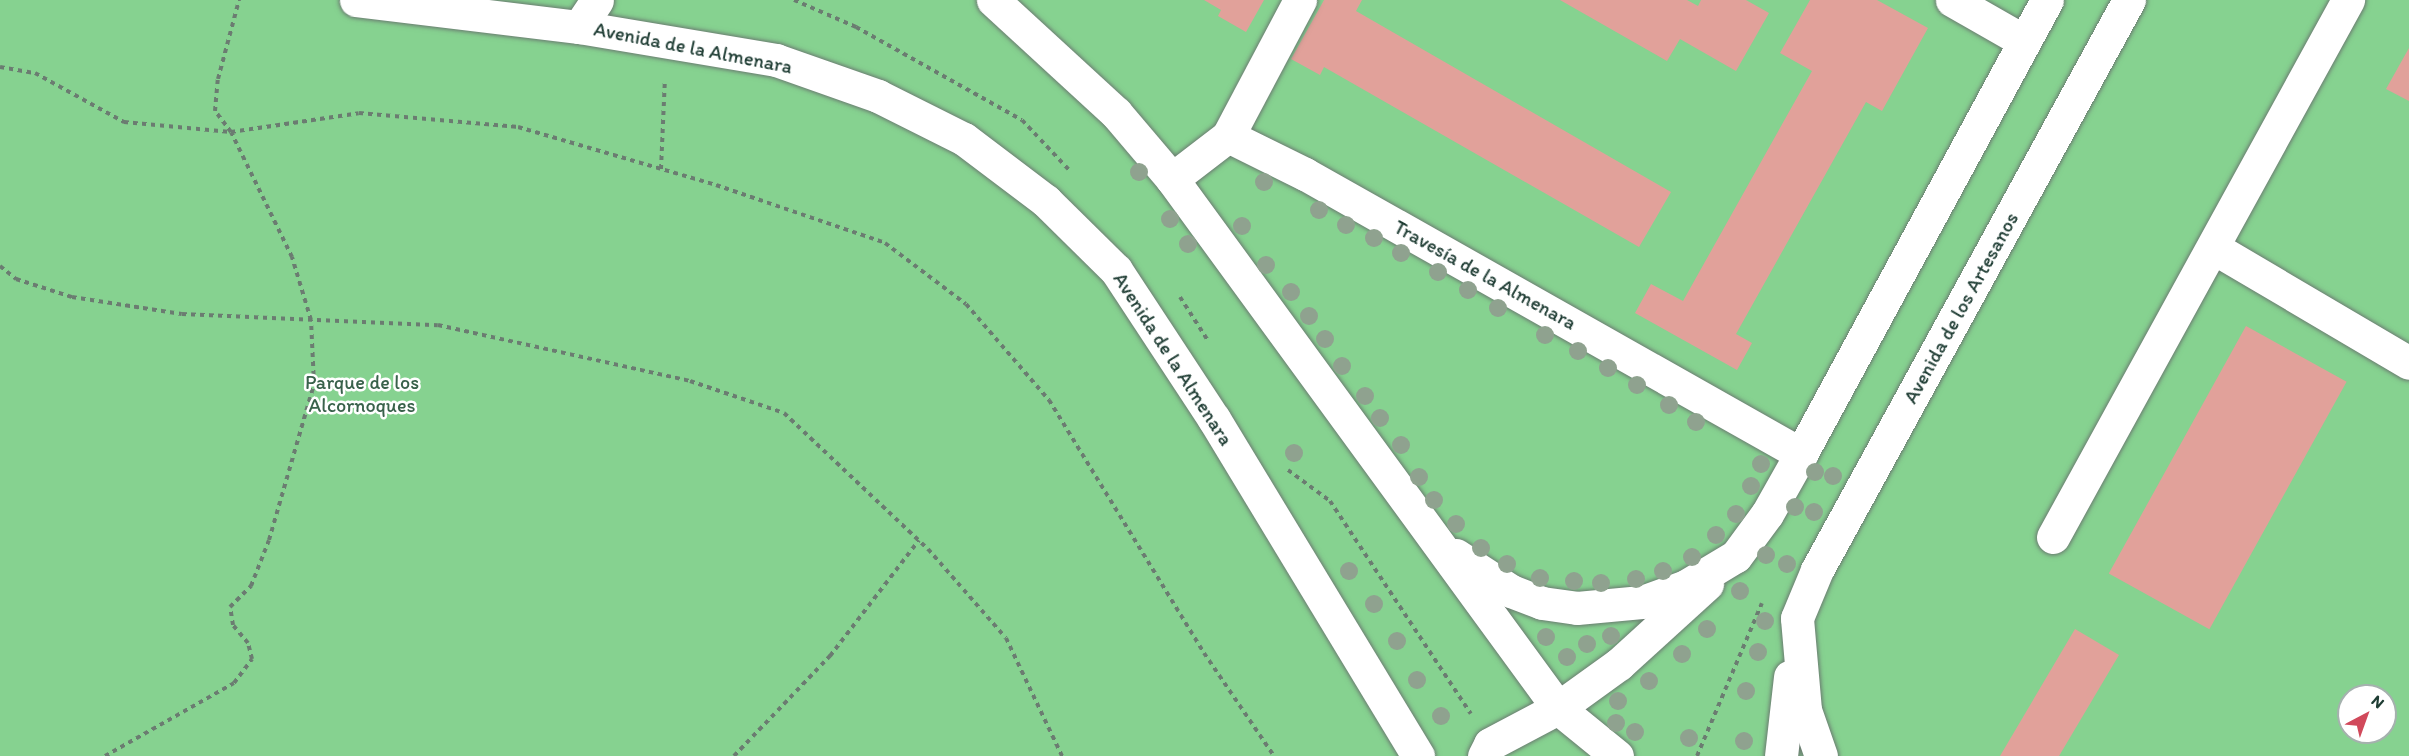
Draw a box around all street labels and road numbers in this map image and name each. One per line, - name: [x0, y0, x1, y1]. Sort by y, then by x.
- street label: Avenida de la Almenara: [592, 17, 794, 79]
- street label: Avenida de los Artesanos: [1899, 209, 2023, 407]
- street label: Travesía de la Almenara: [1390, 215, 1580, 335]
- street label: Avenida de la Almenara: [1108, 268, 1238, 450]

